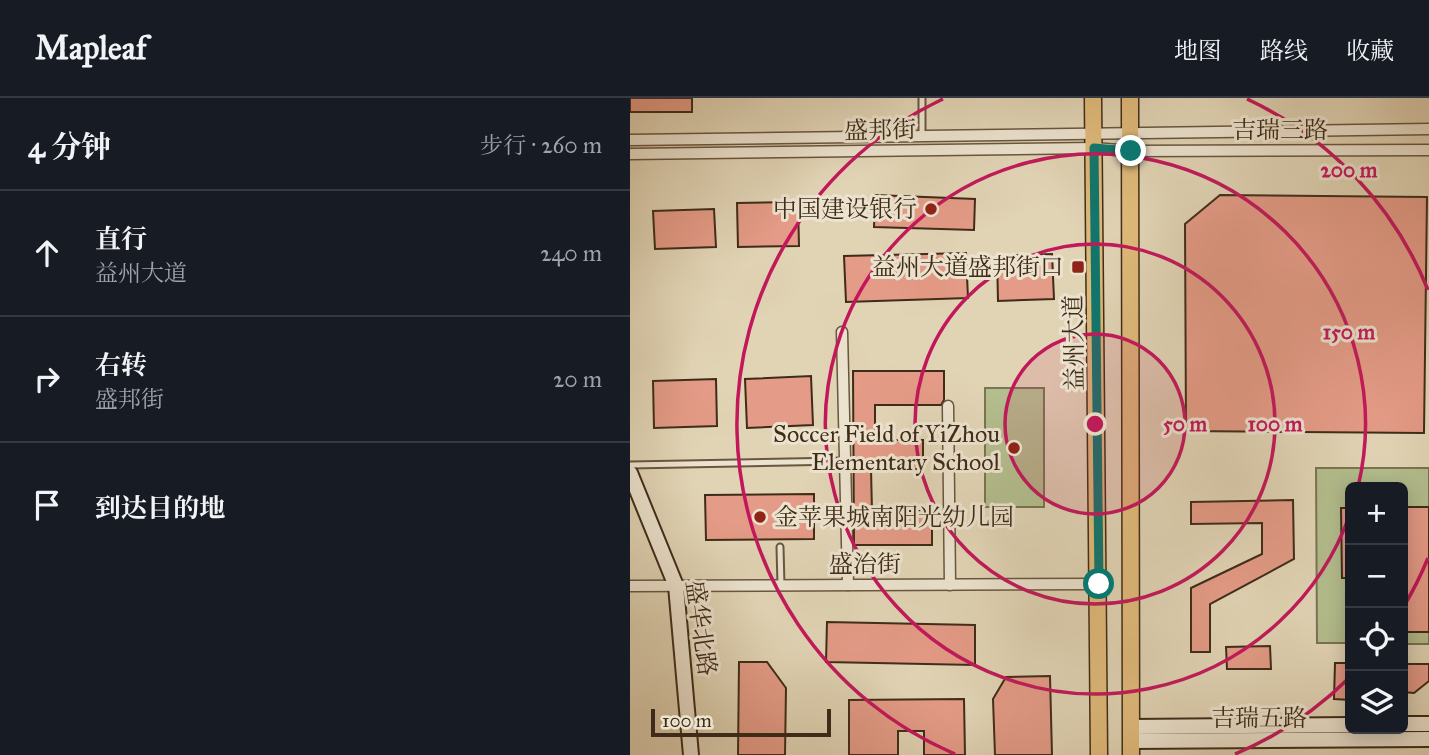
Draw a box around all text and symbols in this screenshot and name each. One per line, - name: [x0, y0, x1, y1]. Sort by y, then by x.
- text: Mapleaf: [35, 28, 147, 68]
- text: 地图: [1174, 36, 1222, 66]
- text: 路线: [1260, 36, 1308, 66]
- text: 收藏: [1346, 36, 1394, 66]
- street label: 盛邦街: [844, 114, 916, 146]
- street label: 吉瑞三路: [1232, 115, 1328, 145]
- text: 4 分钟: [28, 129, 111, 165]
- text: 步行 · 260 m: [480, 131, 602, 159]
- route end: [1115, 135, 1146, 166]
- text: 200 m: [1321, 157, 1378, 183]
- place label: 中国建设银行: [773, 194, 917, 224]
- marker: 中国建设银行: [923, 201, 939, 217]
- text: 直行: [95, 223, 147, 255]
- icon: ahead: [28, 234, 66, 272]
- text: 240 m: [540, 239, 602, 267]
- place label: 益州大道盛邦街口: [872, 252, 1064, 282]
- text: 益州大道: [95, 259, 187, 287]
- marker: 益州大道盛邦街口: [1070, 259, 1086, 275]
- street label: 益州大道: [1058, 295, 1090, 391]
- text: 150 m: [1323, 319, 1375, 345]
- text: 右转: [95, 349, 147, 381]
- icon: right: [28, 360, 66, 398]
- text: 20 m: [553, 365, 602, 393]
- text: 盛邦街: [95, 385, 164, 413]
- text: 50 m: [1163, 411, 1207, 437]
- text: 100 m: [1248, 411, 1303, 437]
- centre of rings: [1083, 412, 1107, 436]
- place label: Soccer Field of YiZhou Elementary School: [773, 419, 1001, 477]
- marker: Soccer Field of YiZhou Elementary School: [1006, 440, 1022, 456]
- map controls: [1345, 482, 1408, 734]
- button: +: [1345, 482, 1408, 545]
- icon: arrive: [28, 486, 66, 524]
- text: 到达目的地: [95, 492, 225, 524]
- place label: 金苹果城南阳光幼儿园: [774, 502, 1014, 532]
- marker: 金苹果城南阳光幼儿园: [752, 509, 768, 525]
- button: −: [1345, 545, 1408, 608]
- street label: 盛治街: [829, 549, 901, 579]
- route start: [1083, 568, 1114, 599]
- street label: 盛华北路: [679, 578, 723, 678]
- button: locate: [1345, 608, 1408, 671]
- button: layers: [1345, 671, 1408, 734]
- street label: 吉瑞五路: [1211, 703, 1307, 733]
- scale bar: [651, 706, 831, 738]
- text: 100 m: [662, 709, 712, 732]

